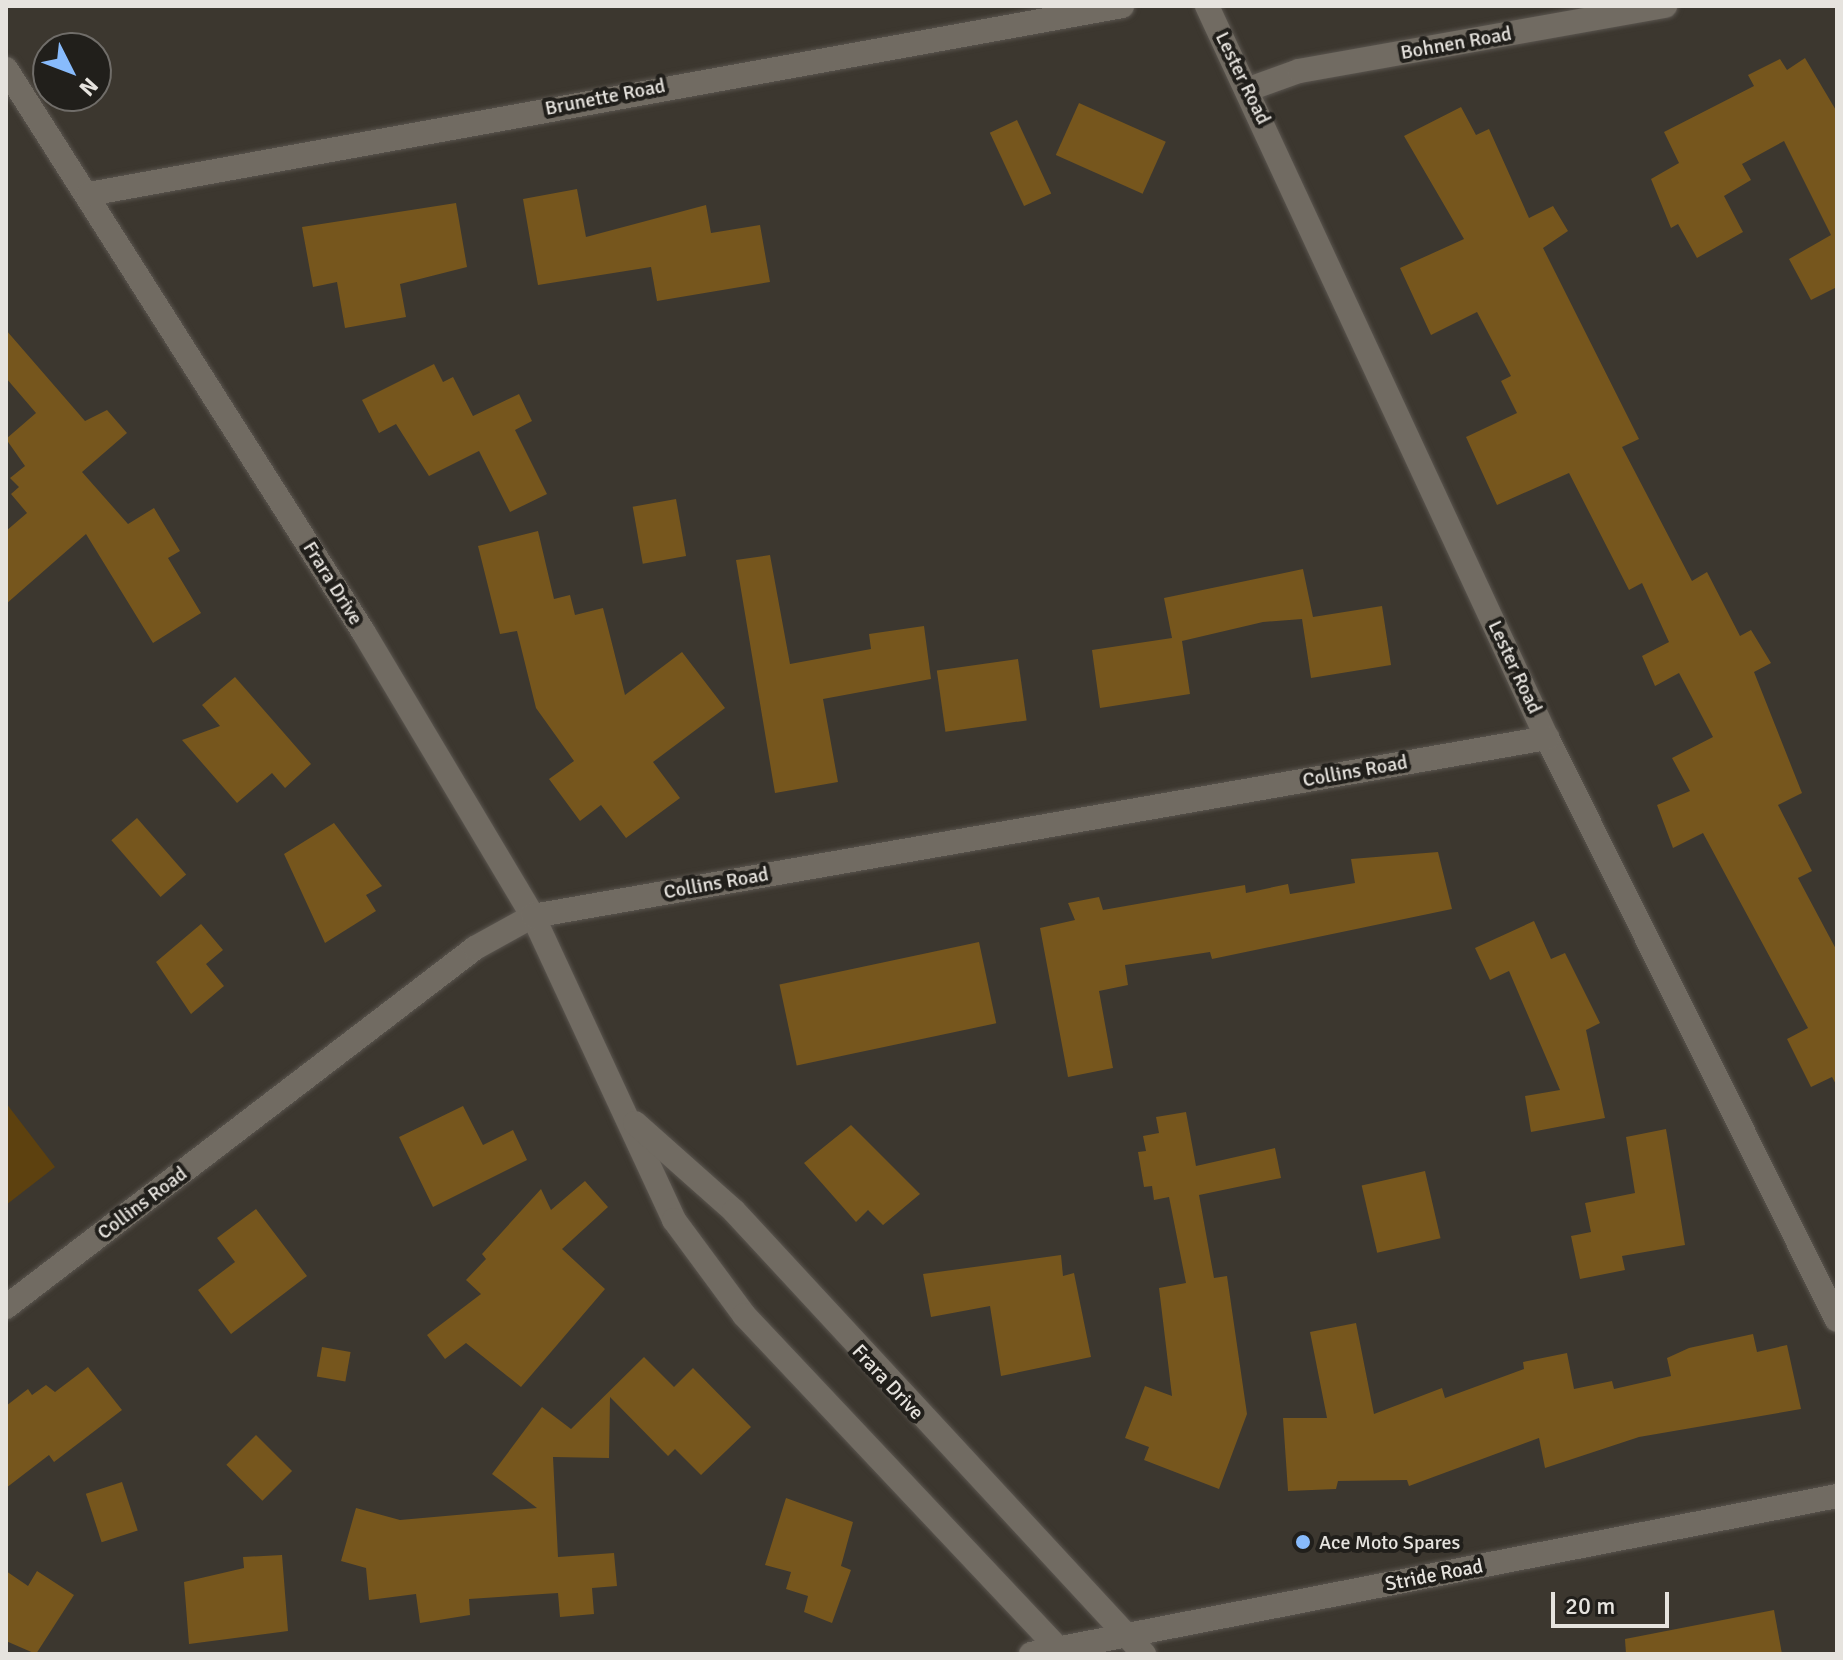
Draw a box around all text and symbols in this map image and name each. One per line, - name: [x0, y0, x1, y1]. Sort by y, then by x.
- street label: Bohnen Road: [1399, 21, 1513, 65]
- street label: Lester Road: [1210, 28, 1276, 128]
- north arrow: [32, 32, 112, 112]
- text: N: [74, 72, 104, 102]
- street label: Brunette Road: [543, 74, 667, 120]
- street label: Frara Drive: [298, 537, 368, 629]
- street label: Lester Road: [1483, 617, 1547, 717]
- street label: Collins Road: [1301, 750, 1409, 792]
- street label: Collins Road: [662, 862, 770, 904]
- street label: Collins Road: [92, 1162, 192, 1244]
- street label: Frara Drive: [847, 1340, 929, 1424]
- place label: Ace Moto Spares: [1319, 1530, 1460, 1554]
- marker: Ace Moto Spares: [1294, 1533, 1312, 1551]
- street label: Stride Road: [1383, 1554, 1485, 1596]
- scale bar: [1555, 1576, 1673, 1626]
- text: 20 m: [1565, 1591, 1615, 1621]

